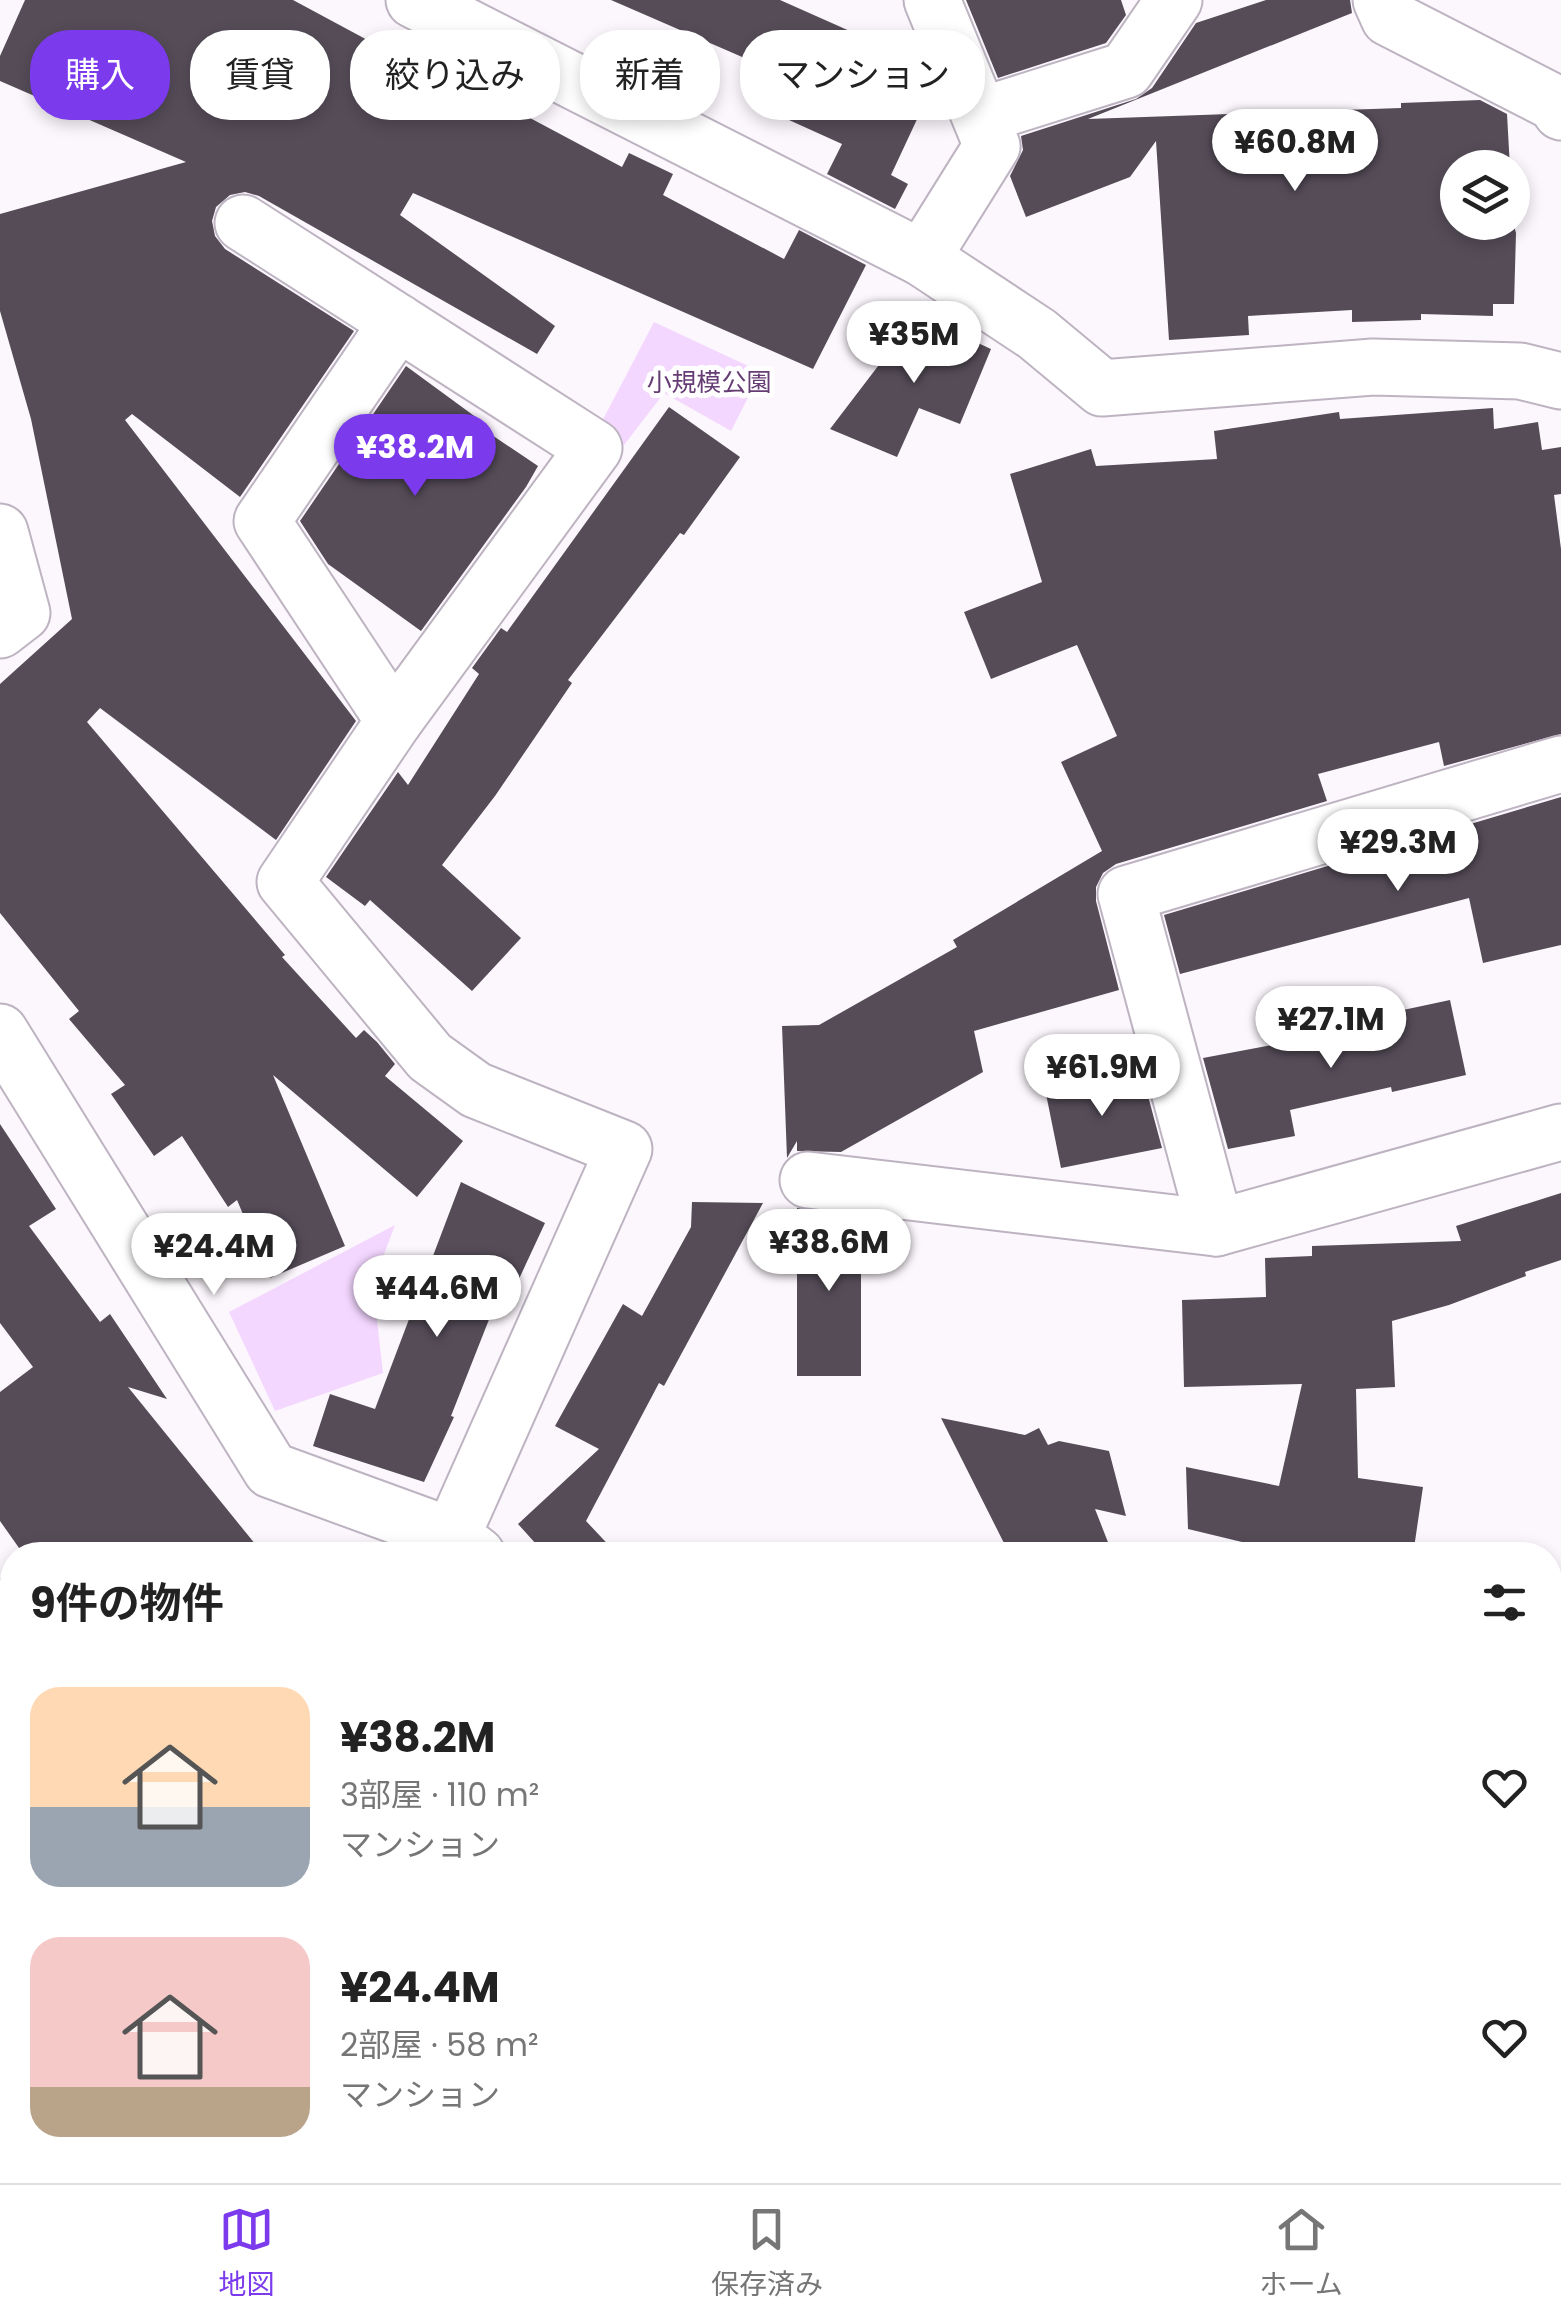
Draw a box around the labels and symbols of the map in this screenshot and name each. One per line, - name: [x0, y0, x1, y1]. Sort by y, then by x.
- pin: ¥60.8M: [1214, 109, 1376, 194]
- pin: ¥35M: [855, 301, 973, 386]
- park label: 小規模公園: [646, 365, 772, 400]
- pin: ¥38.2M: [334, 414, 496, 499]
- pin: ¥29.3M: [1317, 809, 1479, 894]
- pin: ¥27.1M: [1250, 986, 1412, 1071]
- pin: ¥61.9M: [1021, 1034, 1183, 1119]
- pin: ¥38.6M: [748, 1209, 910, 1294]
- pin: ¥24.4M: [133, 1213, 295, 1298]
- pin: ¥44.6M: [356, 1255, 518, 1340]

